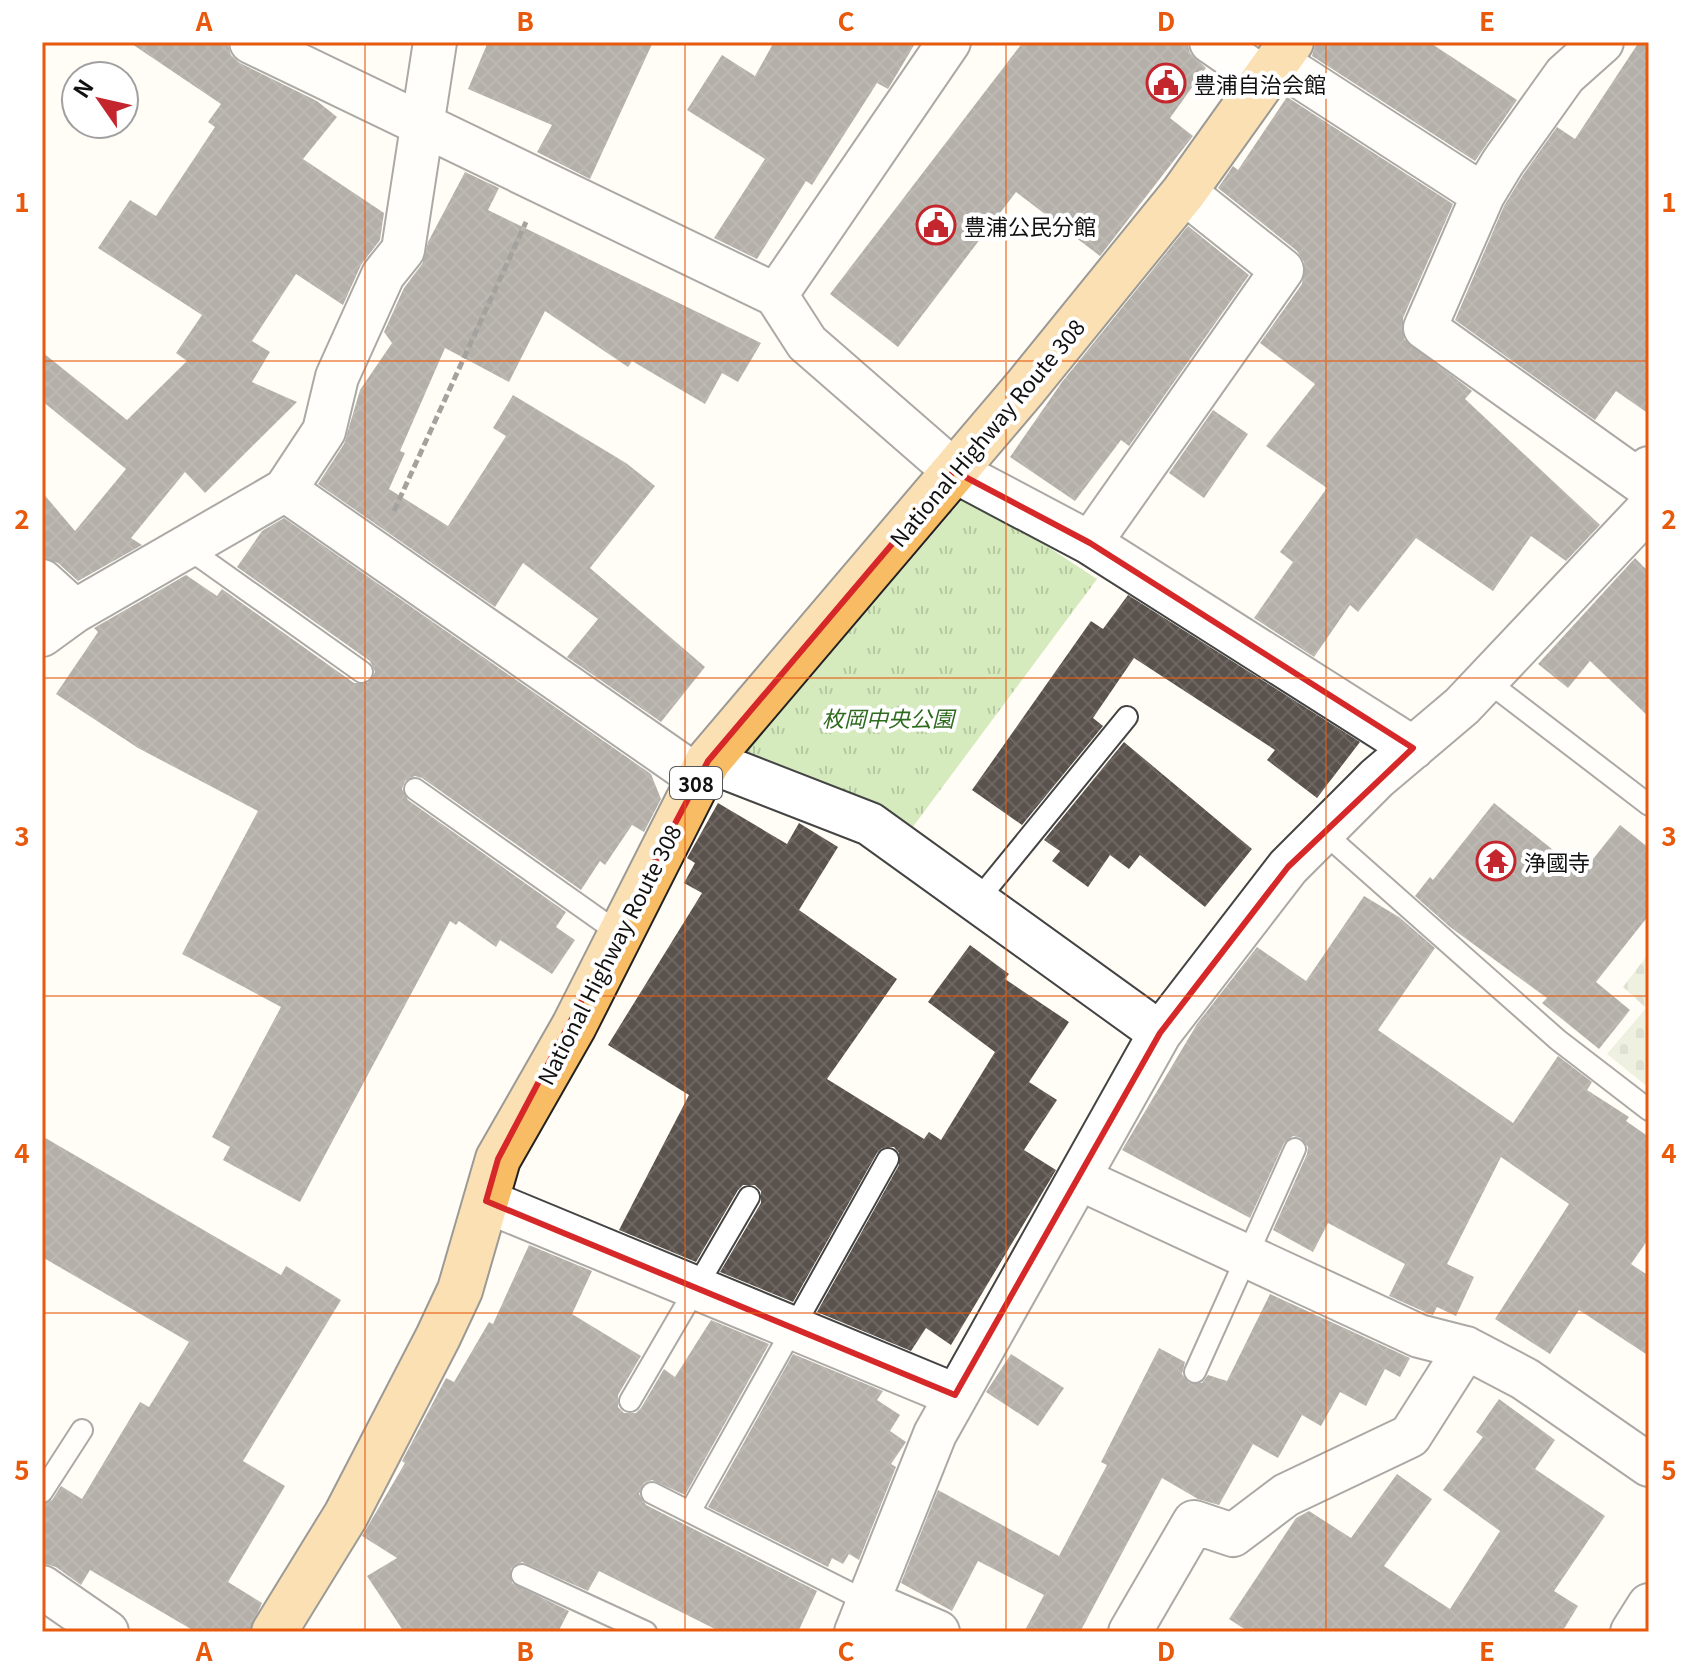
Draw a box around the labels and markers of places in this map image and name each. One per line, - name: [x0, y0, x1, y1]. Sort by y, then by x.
- public building icon: 豊浦自治会館: [1145, 62, 1187, 104]
- place label: 豊浦自治会館: [1194, 67, 1326, 99]
- public building icon: 豊浦公民分館: [915, 204, 957, 246]
- place label: 豊浦公民分館: [964, 209, 1096, 241]
- temple icon: 浄國寺: [1475, 840, 1517, 882]
- place label: 浄國寺: [1524, 845, 1590, 877]

